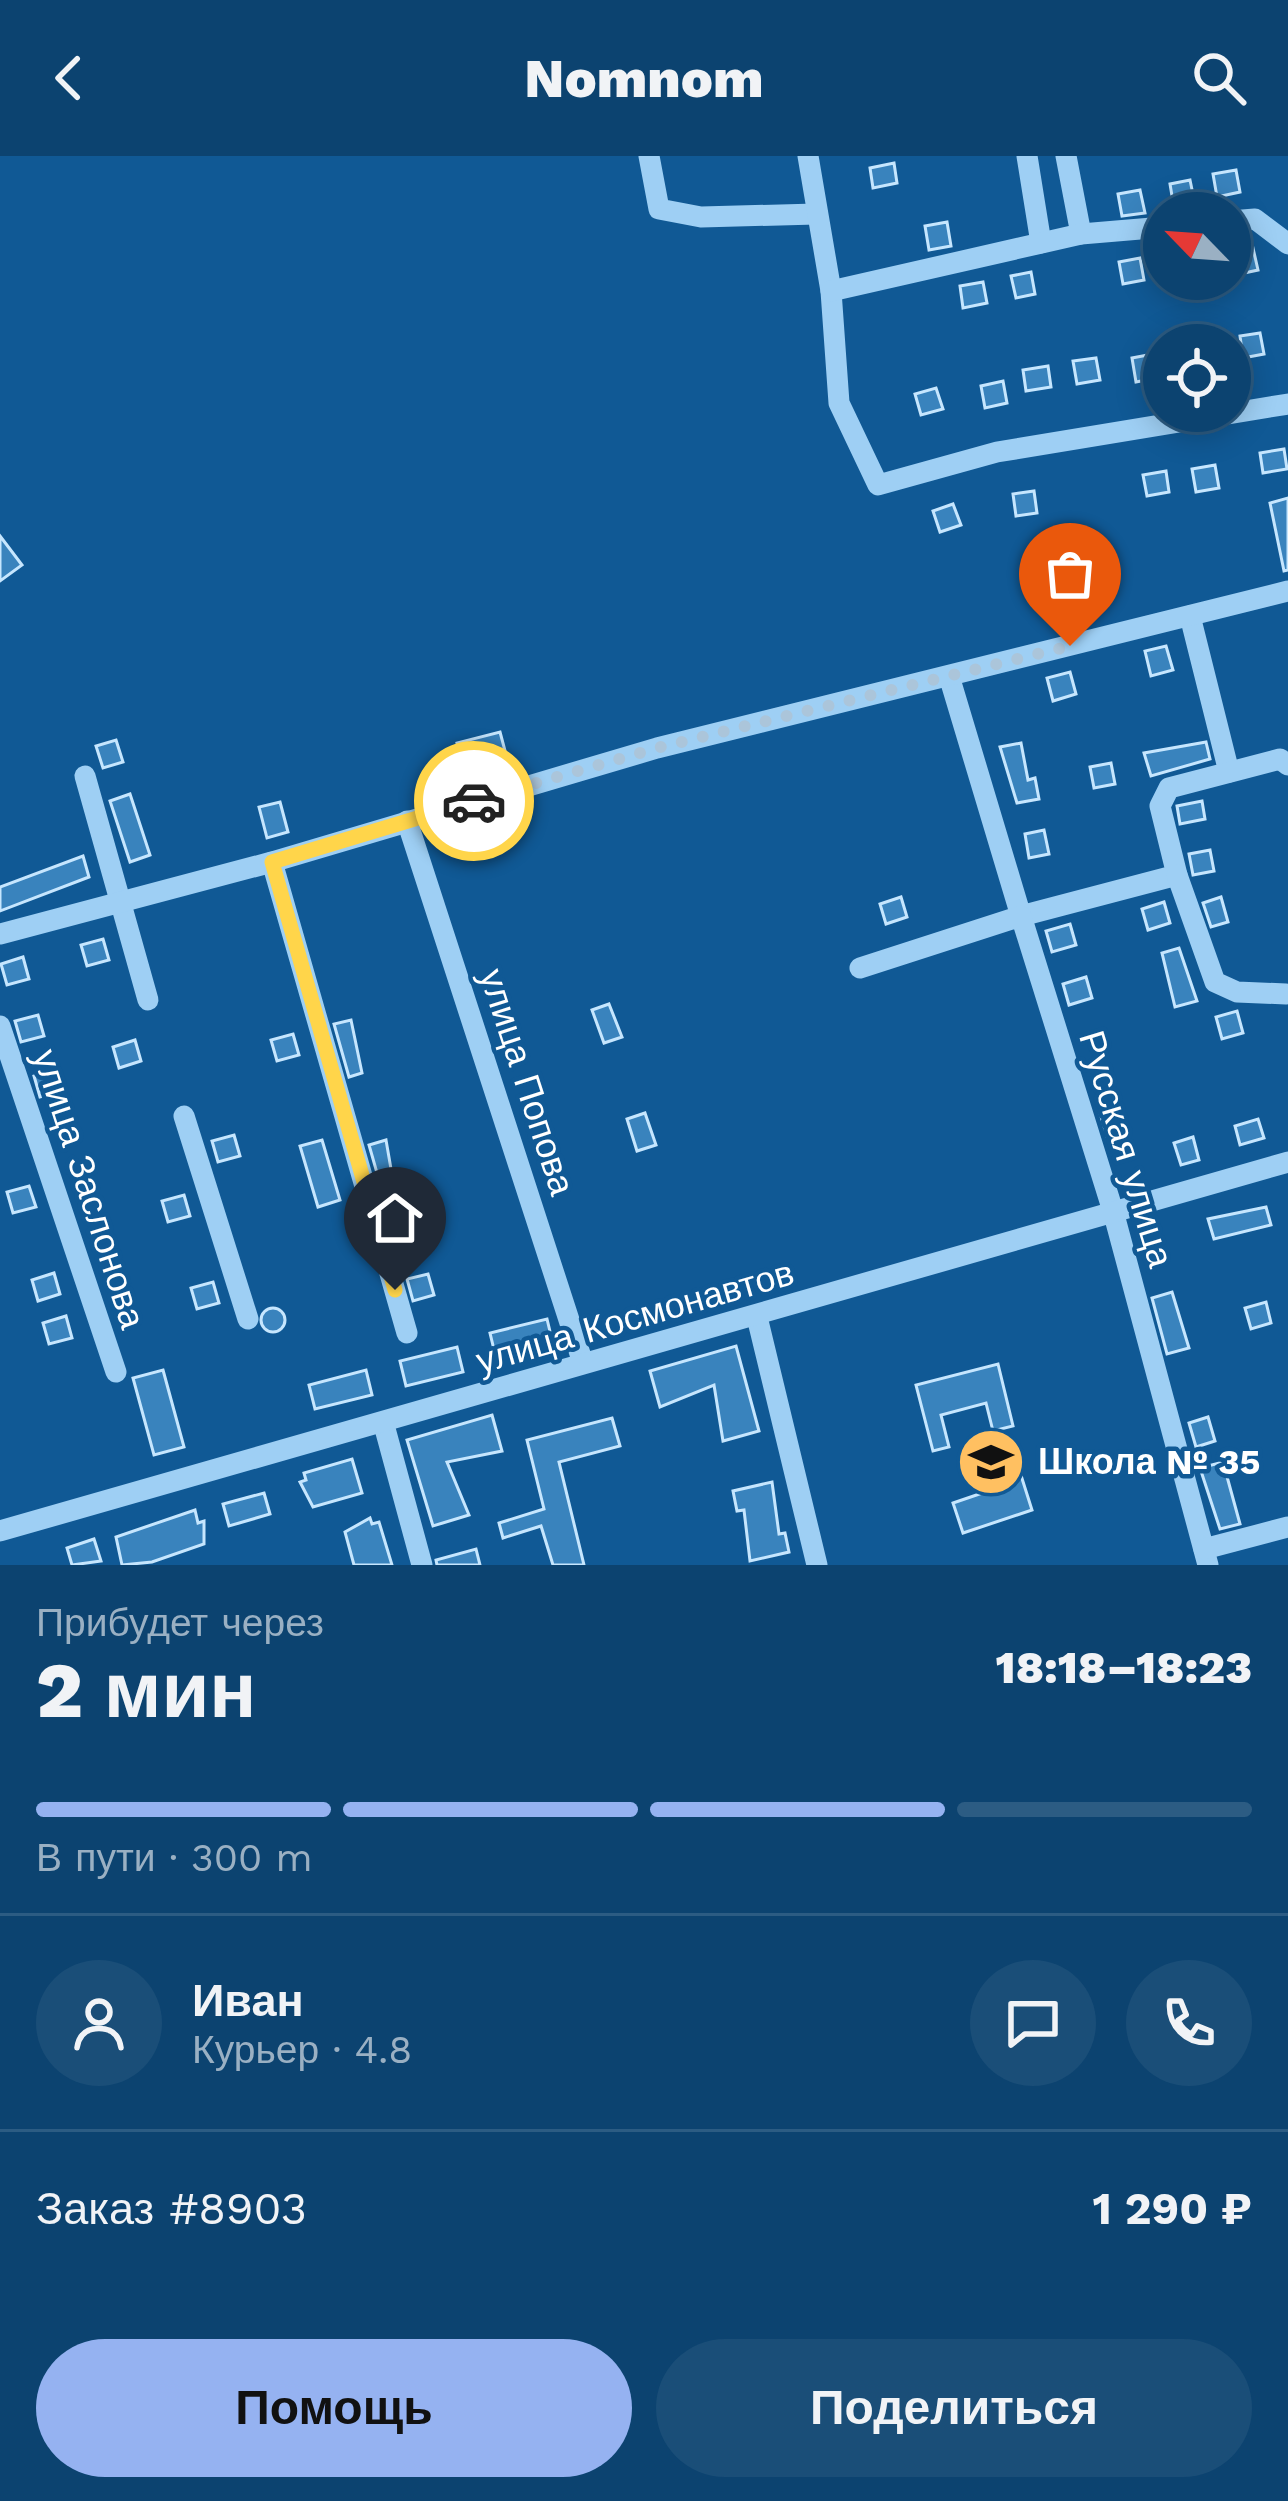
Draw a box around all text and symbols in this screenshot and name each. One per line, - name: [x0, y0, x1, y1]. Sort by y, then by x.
- icon: back: [36, 45, 102, 111]
- icon: search: [1186, 45, 1252, 111]
- text: Nomnom: [524, 47, 764, 110]
- north arrow: [1143, 192, 1251, 300]
- map controls: [1143, 192, 1251, 432]
- button: locate: [1143, 324, 1251, 432]
- pin: [1019, 523, 1121, 646]
- icon: bag: [1037, 541, 1103, 607]
- courier: [414, 741, 534, 861]
- icon: car: [441, 768, 507, 834]
- street label: улица Попова: [471, 964, 584, 1201]
- street label: Русская улица: [1070, 1026, 1182, 1273]
- street label: улица Заслонова: [24, 1044, 154, 1335]
- pin: [344, 1167, 446, 1290]
- icon: home: [362, 1185, 428, 1251]
- street label: улица Космонавтов: [471, 1252, 799, 1382]
- school or university icon: Школа № 35: [956, 1427, 1026, 1497]
- place label: Школа № 35: [1038, 1441, 1261, 1483]
- text: Прибудет через: [36, 1600, 324, 1645]
- text: 18:18–18:23: [996, 1641, 1252, 1694]
- text: 2 мин: [36, 1644, 256, 1736]
- text: В пути · 300 m: [36, 1835, 313, 1880]
- button: person: [36, 1960, 162, 2086]
- button: chat: [970, 1960, 1096, 2086]
- button: phone: [1126, 1960, 1252, 2086]
- text: Иван: [192, 1974, 304, 2027]
- text: Курьер · 4.8: [192, 2027, 412, 2072]
- text: Заказ #8903: [36, 2182, 307, 2235]
- text: 1 290 ₽: [1092, 2182, 1252, 2235]
- button: Помощь: [36, 2339, 632, 2477]
- button: Поделиться: [656, 2339, 1252, 2477]

